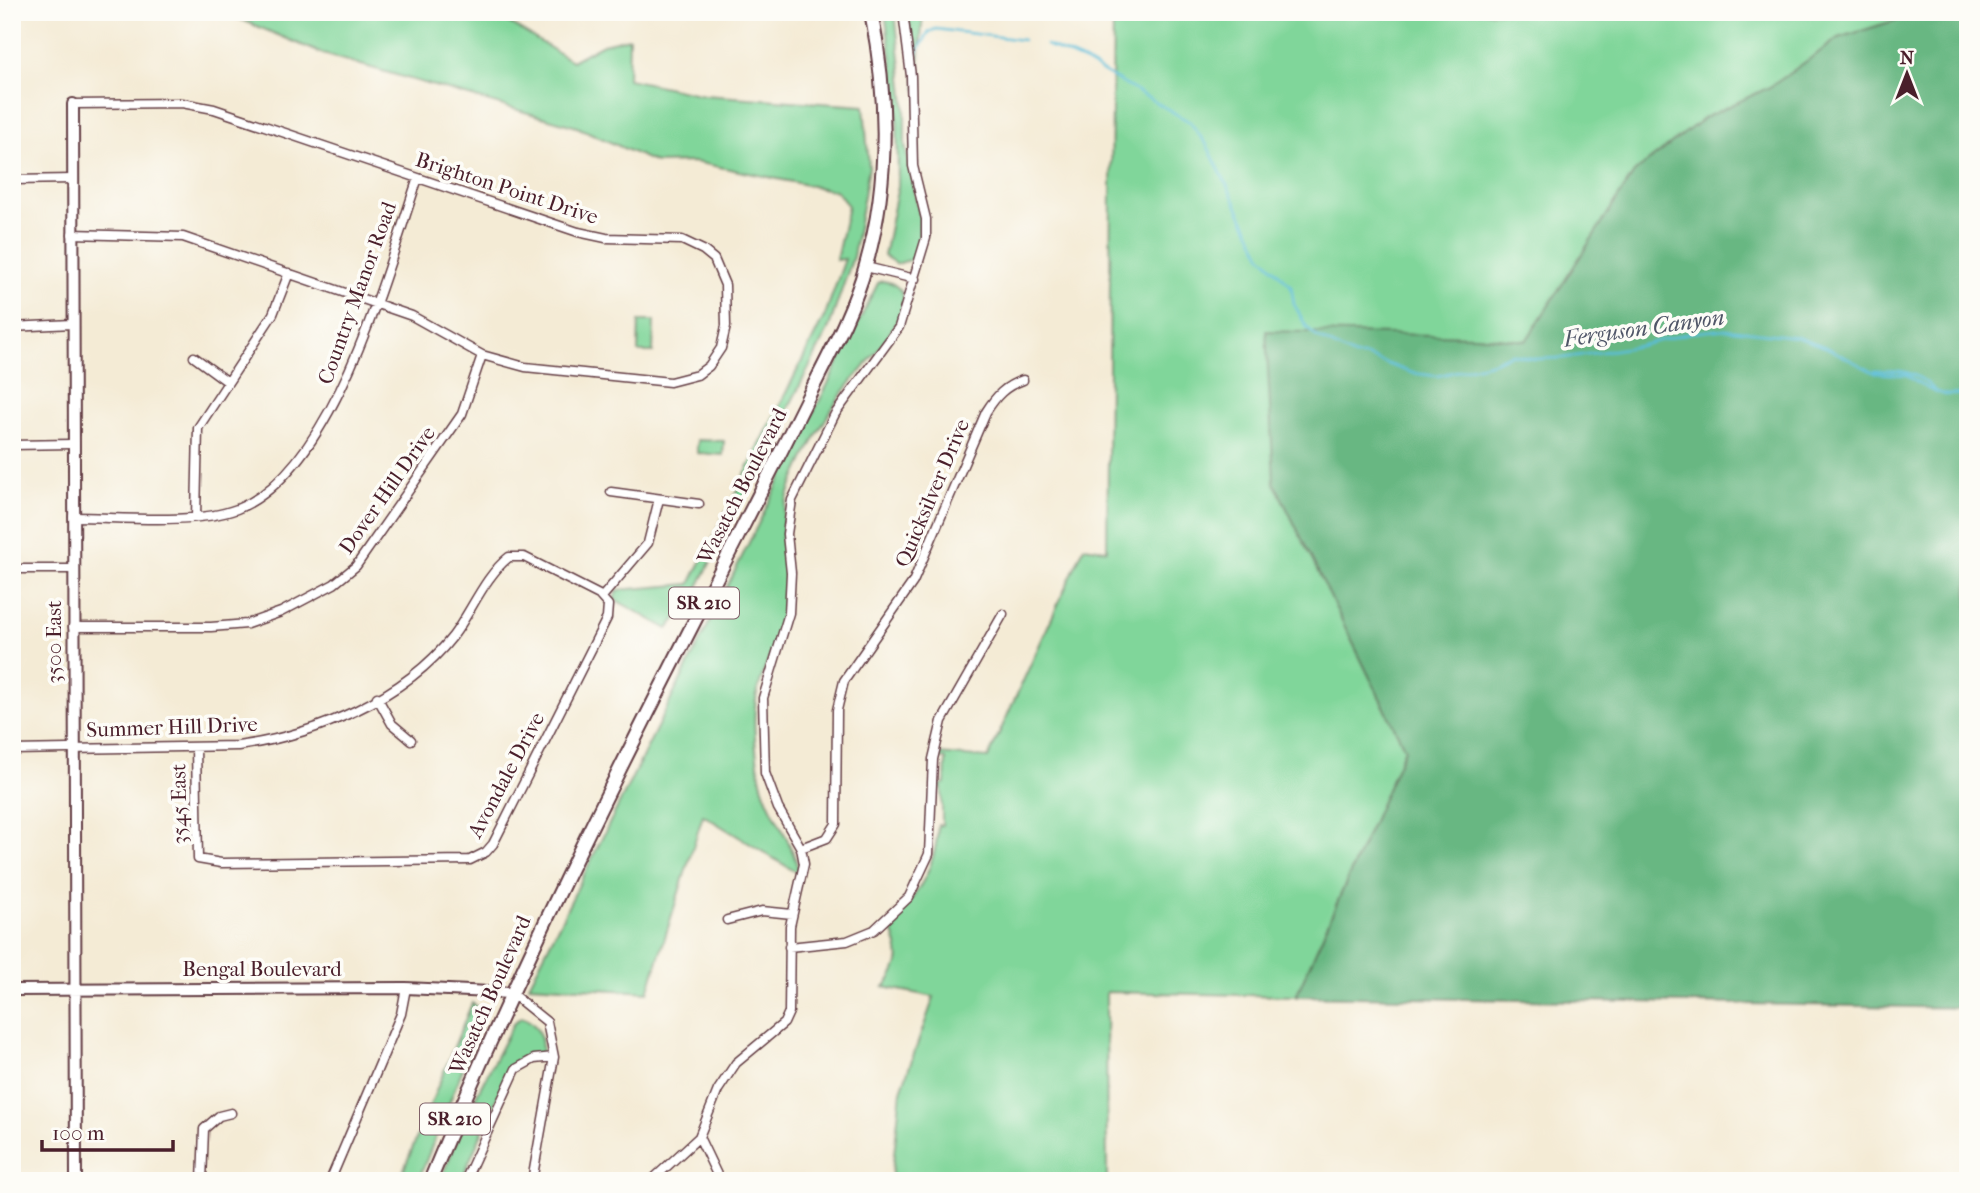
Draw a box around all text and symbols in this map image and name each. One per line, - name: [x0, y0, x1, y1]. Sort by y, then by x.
- north arrow: [1871, 38, 1941, 108]
- text: N: [1900, 47, 1915, 69]
- street label: Brighton Point Drive: [413, 147, 601, 229]
- street label: Country Manor Road: [313, 198, 401, 387]
- water label: Ferguson Canyon: [1561, 303, 1726, 353]
- street label: Wasatch Boulevard: [692, 404, 792, 569]
- street label: Quicksilver Drive: [890, 415, 974, 571]
- street label: Dover Hill Drive: [334, 421, 440, 559]
- road number: SR 210: [669, 588, 739, 618]
- street label: 3500 East: [42, 600, 66, 684]
- street label: Avondale Drive: [462, 708, 549, 843]
- street label: Summer Hill Drive: [86, 712, 258, 742]
- street label: 3545 East: [166, 763, 192, 845]
- street label: Wasatch Boulevard: [444, 911, 536, 1079]
- street label: Bengal Boulevard: [182, 957, 342, 981]
- road number: SR 210: [420, 1104, 490, 1134]
- scale bar: [42, 1109, 173, 1153]
- text: 100 m: [52, 1121, 105, 1145]

